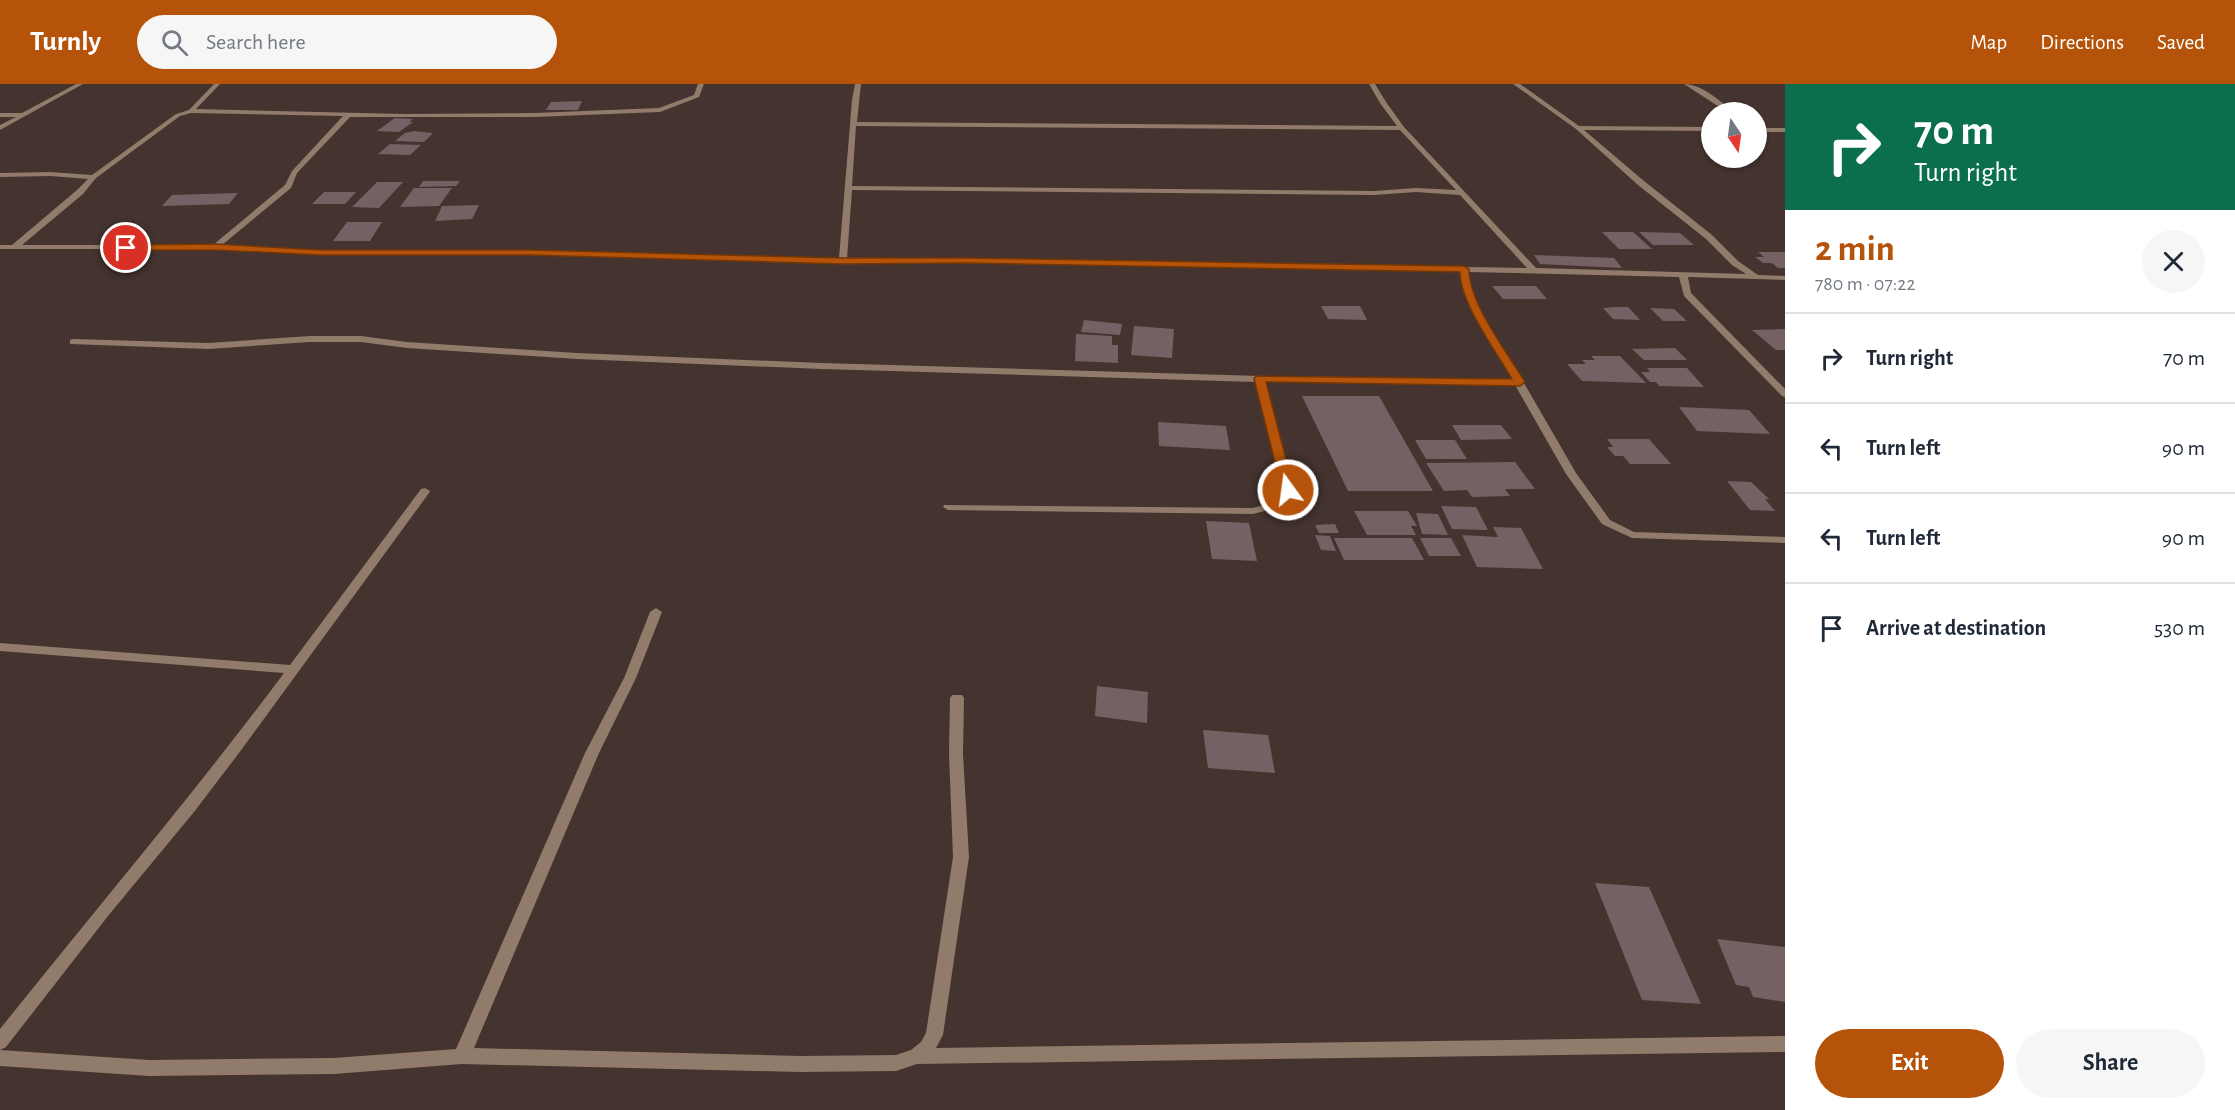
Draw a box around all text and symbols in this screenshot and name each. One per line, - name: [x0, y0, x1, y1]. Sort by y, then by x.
- search box: [137, 15, 557, 69]
- icon: search: [158, 26, 191, 59]
- text: Turnly: [30, 28, 101, 56]
- text: Search here: [206, 31, 306, 53]
- text: Map: [1971, 32, 2007, 53]
- text: Directions: [2040, 32, 2124, 53]
- text: Saved: [2157, 32, 2205, 53]
- north arrow: [1701, 102, 1767, 168]
- map controls: [1701, 102, 1767, 168]
- icon: right: [1815, 108, 1893, 186]
- text: 70 m: [1914, 110, 1994, 152]
- text: Turn right: [1914, 159, 2017, 186]
- pin: [100, 222, 151, 273]
- button: close: [2142, 230, 2205, 293]
- icon: arrive: [109, 231, 142, 264]
- text: 2 min: [1815, 231, 1895, 267]
- text: 780 m · 07:22: [1815, 274, 1916, 294]
- icon: right: [1815, 342, 1848, 375]
- text: Turn right: [1866, 347, 1953, 369]
- text: 70 m: [2163, 347, 2205, 369]
- icon: left: [1815, 432, 1848, 465]
- text: Turn left: [1866, 437, 1940, 459]
- text: 90 m: [2162, 437, 2205, 459]
- position arrow: [1256, 458, 1320, 522]
- icon: left: [1815, 522, 1848, 555]
- text: Turn left: [1866, 527, 1940, 549]
- text: 90 m: [2162, 527, 2205, 549]
- icon: arrive: [1815, 612, 1848, 645]
- text: Arrive at destination: [1866, 617, 2046, 639]
- text: 530 m: [2154, 617, 2205, 639]
- button: Exit: [1815, 1029, 2004, 1098]
- button: Share: [2016, 1029, 2205, 1098]

